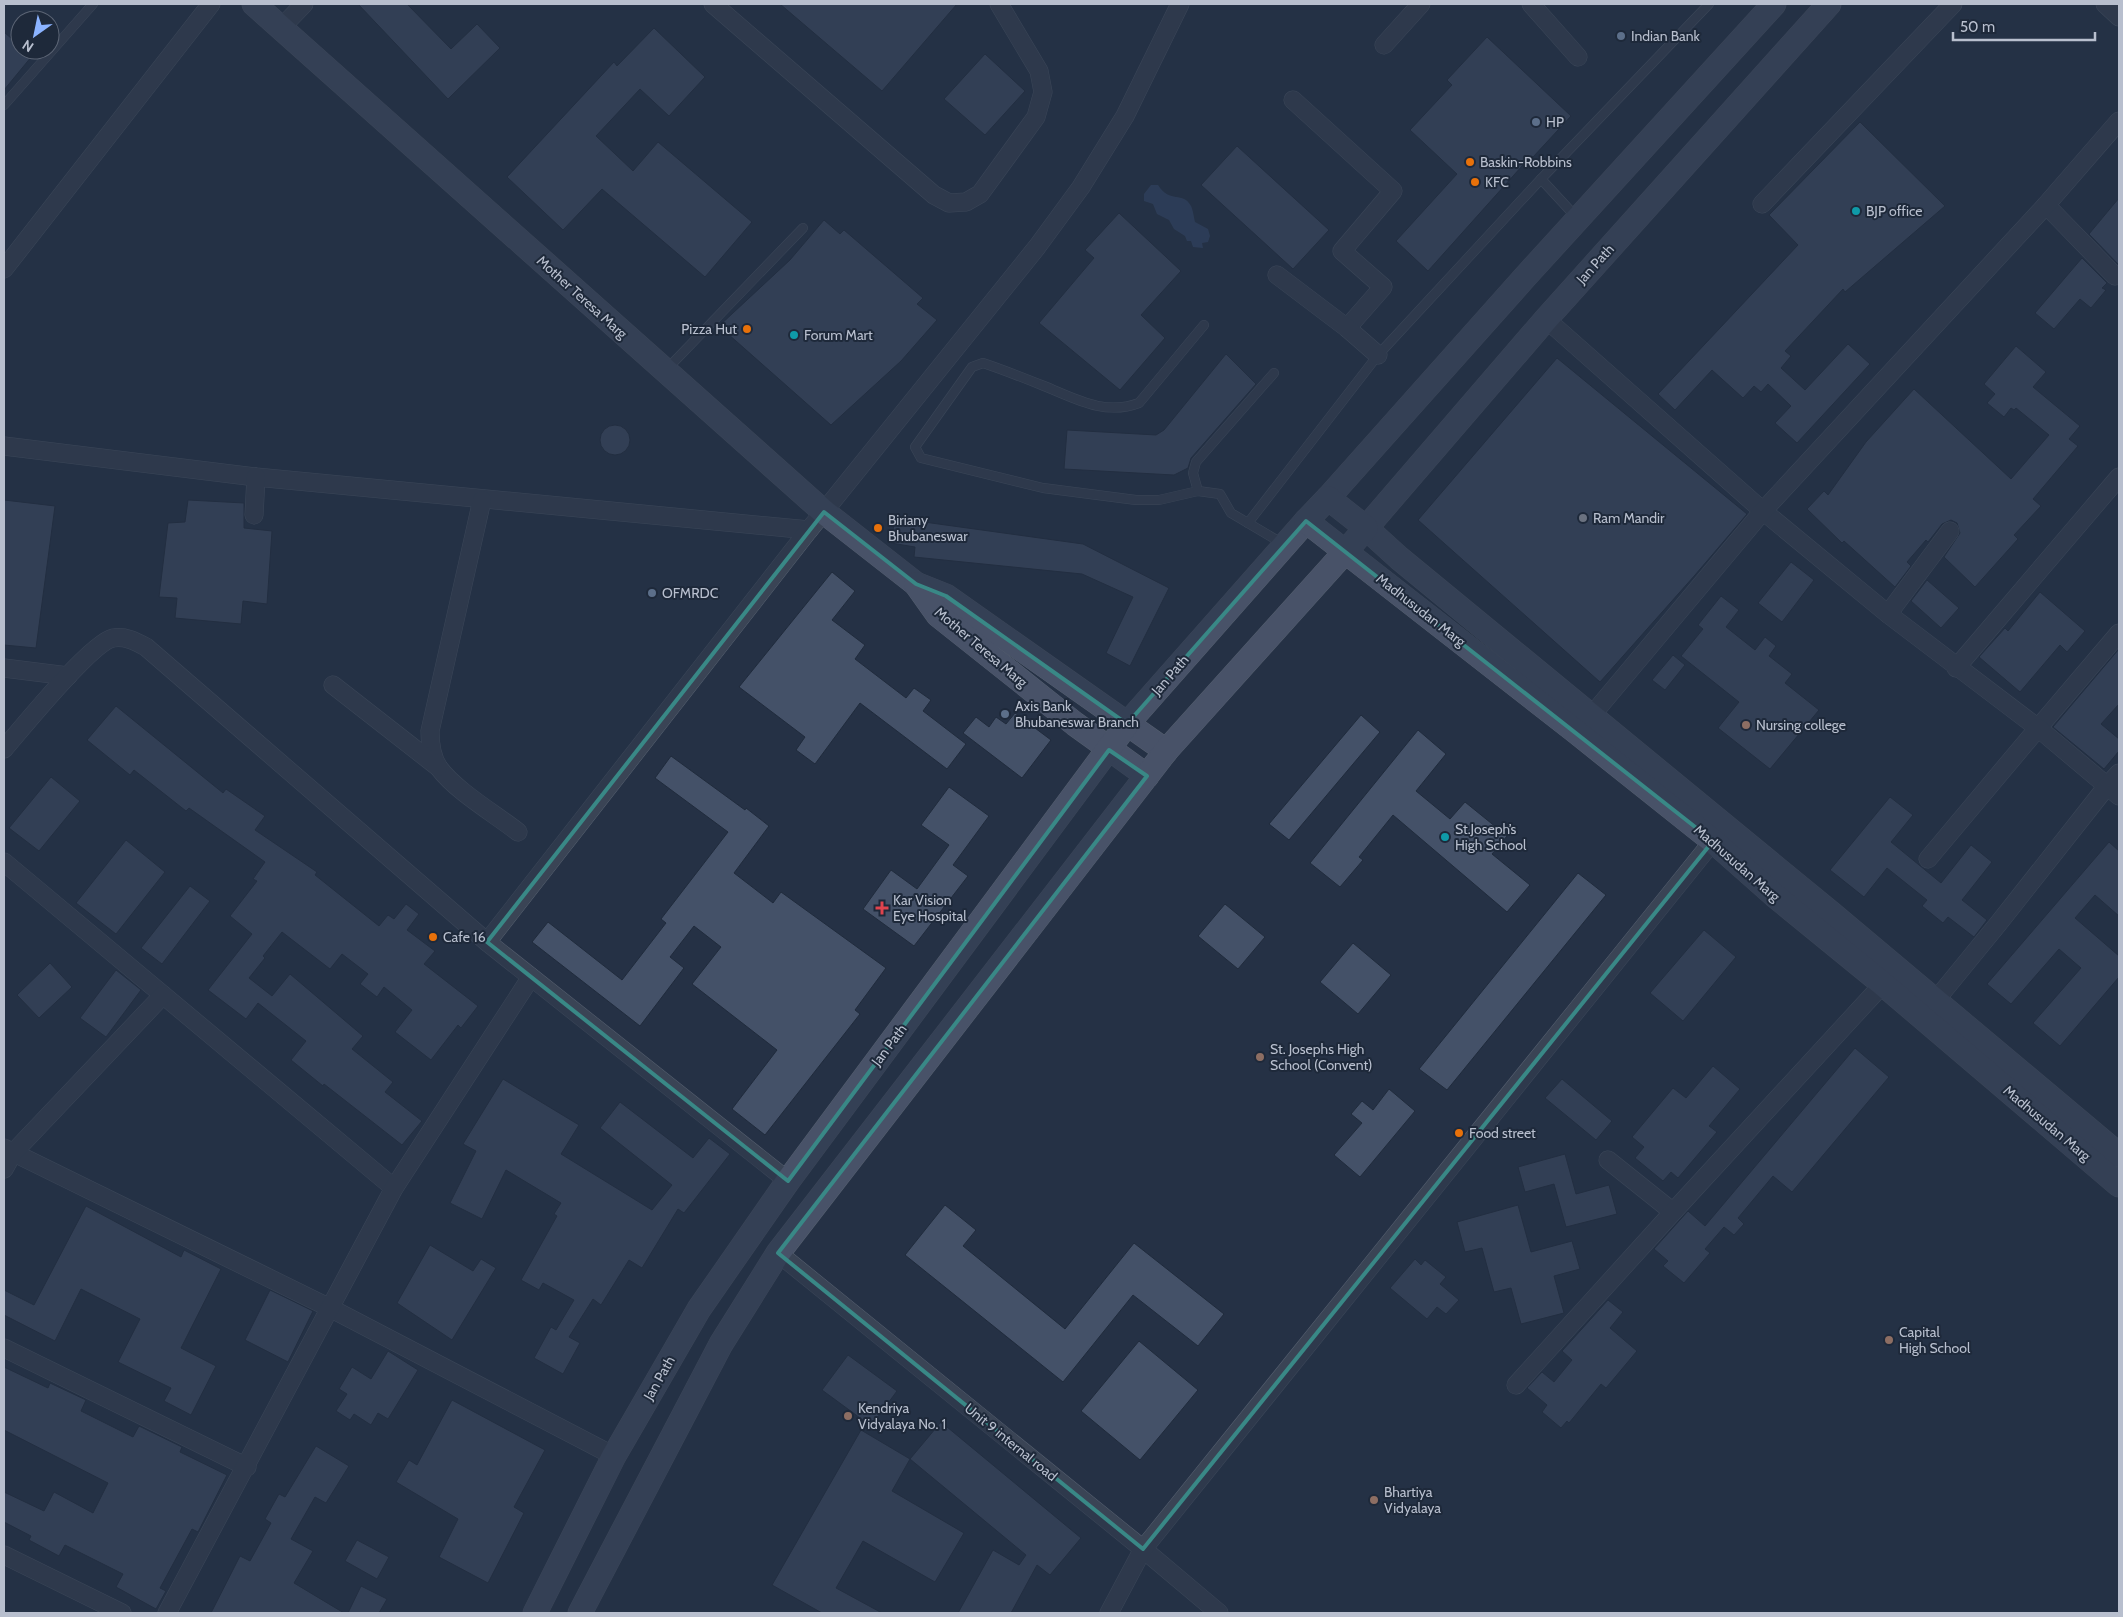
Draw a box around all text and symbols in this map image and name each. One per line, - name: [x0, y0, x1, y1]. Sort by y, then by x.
- north arrow: [10, 10, 60, 60]
- scale bar: [1953, 10, 2096, 42]
- text: 50 m: [1960, 18, 1995, 36]
- place label: Indian Bank: [1631, 27, 1701, 45]
- marker: Indian Bank: [1615, 30, 1627, 42]
- text: N: [19, 36, 37, 56]
- place label: HP: [1546, 113, 1564, 131]
- marker: HP: [1530, 116, 1542, 128]
- place label: Baskin-Robbins: [1480, 153, 1572, 171]
- marker: Baskin-Robbins: [1464, 156, 1476, 168]
- place label: KFC: [1485, 173, 1509, 191]
- marker: KFC: [1469, 176, 1481, 188]
- place label: BJP office: [1866, 202, 1922, 220]
- marker: BJP office: [1850, 205, 1862, 217]
- street label: Jan Path: [1572, 240, 1618, 289]
- street label: Mother Teresa Marg: [533, 252, 632, 343]
- place label: Pizza Hut: [681, 320, 737, 338]
- marker: Pizza Hut: [741, 323, 753, 335]
- place label: Forum Mart: [804, 326, 873, 344]
- marker: Forum Mart: [788, 329, 800, 341]
- place label: Ram Mandir: [1593, 509, 1665, 527]
- place label: Biriany Bhubaneswar: [888, 511, 968, 545]
- marker: Ram Mandir: [1577, 512, 1589, 524]
- marker: Biriany Bhubaneswar: [872, 522, 884, 534]
- street label: Madhusudan Marg: [1373, 569, 1470, 651]
- place label: OFMRDC: [662, 584, 719, 602]
- marker: OFMRDC: [646, 587, 658, 599]
- street label: Mother Teresa Marg: [931, 603, 1032, 692]
- street label: Jan Path: [1147, 651, 1192, 700]
- place label: Axis Bank Bhubaneswar Branch: [1015, 697, 1139, 731]
- marker: Axis Bank Bhubaneswar Branch: [999, 708, 1011, 720]
- place label: Nursing college: [1756, 716, 1846, 734]
- marker: Nursing college: [1740, 719, 1752, 731]
- place label: St.Joseph’s High School: [1455, 820, 1527, 854]
- street label: Madhusudan Marg: [1690, 821, 1785, 906]
- marker: St.Joseph’s High School: [1439, 831, 1451, 843]
- place label: Kar Vision Eye Hospital: [893, 891, 967, 925]
- marker: Kar Vision Eye Hospital: [875, 901, 889, 915]
- place label: Cafe 16: [443, 928, 486, 946]
- marker: Cafe 16: [427, 931, 439, 943]
- street label: Jan Path: [867, 1020, 911, 1070]
- place label: St. Josephs High School (Convent): [1270, 1040, 1373, 1074]
- marker: St. Josephs High School (Convent): [1254, 1051, 1266, 1063]
- street label: Madhusudan Marg: [2000, 1081, 2095, 1165]
- place label: Food street: [1469, 1124, 1536, 1142]
- marker: Food street: [1453, 1127, 1465, 1139]
- place label: Capital High School: [1899, 1323, 1971, 1357]
- marker: Capital High School: [1883, 1334, 1895, 1346]
- street label: Jan Path: [639, 1353, 679, 1404]
- place label: Kendriya Vidyalaya No. 1: [858, 1399, 946, 1433]
- street label: Unit 9 internal road: [961, 1399, 1061, 1485]
- marker: Kendriya Vidyalaya No. 1: [842, 1410, 854, 1422]
- place label: Bhartiya Vidyalaya: [1384, 1483, 1441, 1517]
- marker: Bhartiya Vidyalaya: [1368, 1494, 1380, 1506]

